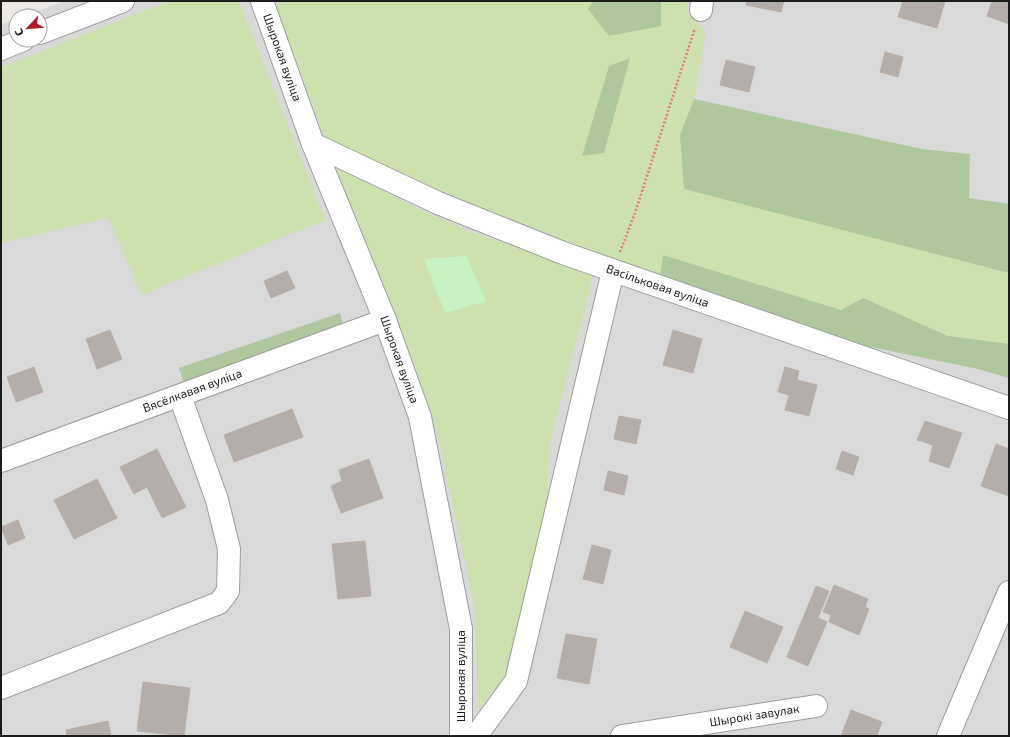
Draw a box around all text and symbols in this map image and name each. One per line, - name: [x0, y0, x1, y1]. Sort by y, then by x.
- north arrow: [8, 8, 48, 48]
- street label: Шырокая вуліца: [261, 11, 305, 103]
- text: С: [11, 26, 26, 38]
- street label: Васільковая вуліца: [605, 261, 711, 309]
- street label: Шырокая вуліца: [378, 314, 422, 405]
- street label: Вясёлкавая вуліца: [141, 365, 244, 414]
- street label: Шырокая вуліца: [453, 630, 468, 722]
- street label: Шырокі завулак: [708, 701, 801, 728]

